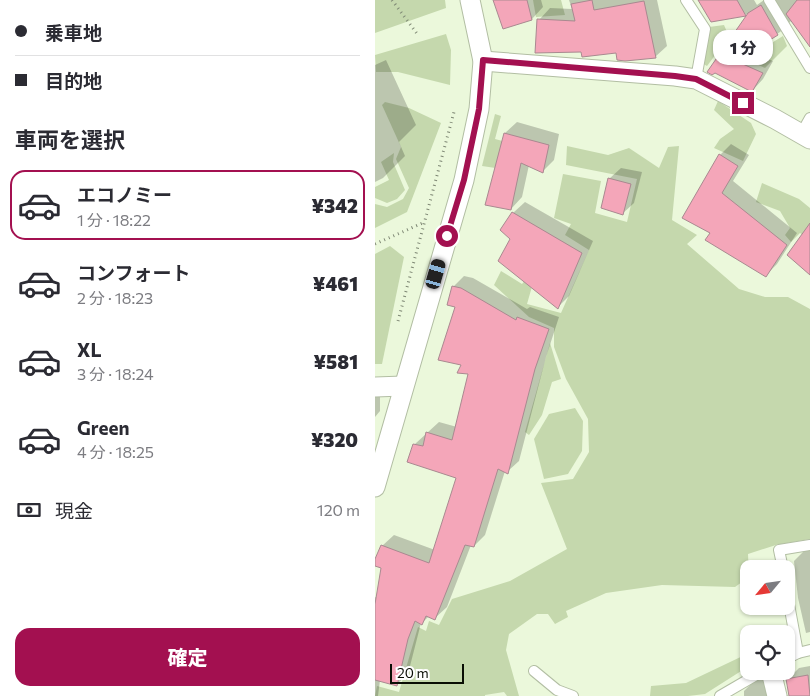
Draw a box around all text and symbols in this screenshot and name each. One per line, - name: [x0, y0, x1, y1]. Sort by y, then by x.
- text: 乗車地: [45, 21, 102, 44]
- callout: 1 分: [713, 31, 773, 66]
- text: 1 分: [730, 38, 756, 57]
- text: 目的地: [45, 69, 102, 92]
- route end: [732, 92, 754, 114]
- text: 車両を選択: [15, 126, 125, 153]
- icon: car: [17, 183, 62, 228]
- text: エコノミー: [77, 183, 172, 206]
- text: ¥342: [312, 194, 358, 217]
- text: 1 分 · 18:22: [77, 210, 151, 229]
- route start: [436, 225, 458, 247]
- car: [424, 258, 447, 290]
- icon: car: [17, 261, 62, 306]
- text: コンフォート: [77, 261, 190, 284]
- text: ¥461: [313, 272, 358, 295]
- text: 2 分 · 18:23: [77, 288, 153, 307]
- text: XL: [77, 338, 102, 361]
- icon: car: [17, 339, 62, 384]
- text: ¥581: [313, 350, 358, 373]
- text: 3 分 · 18:24: [77, 364, 154, 383]
- text: Green: [77, 416, 129, 439]
- icon: car: [17, 417, 62, 462]
- text: ¥320: [311, 428, 358, 451]
- text: 4 分 · 18:25: [77, 442, 154, 461]
- icon: cash: [15, 496, 43, 524]
- text: 現金: [55, 499, 93, 522]
- text: 120 m: [317, 500, 360, 519]
- north arrow: [740, 560, 795, 615]
- map controls: [740, 560, 795, 680]
- button: locate: [740, 625, 795, 680]
- button: 確定: [15, 628, 360, 686]
- scale bar: [390, 661, 464, 684]
- text: 20 m: [397, 664, 429, 681]

